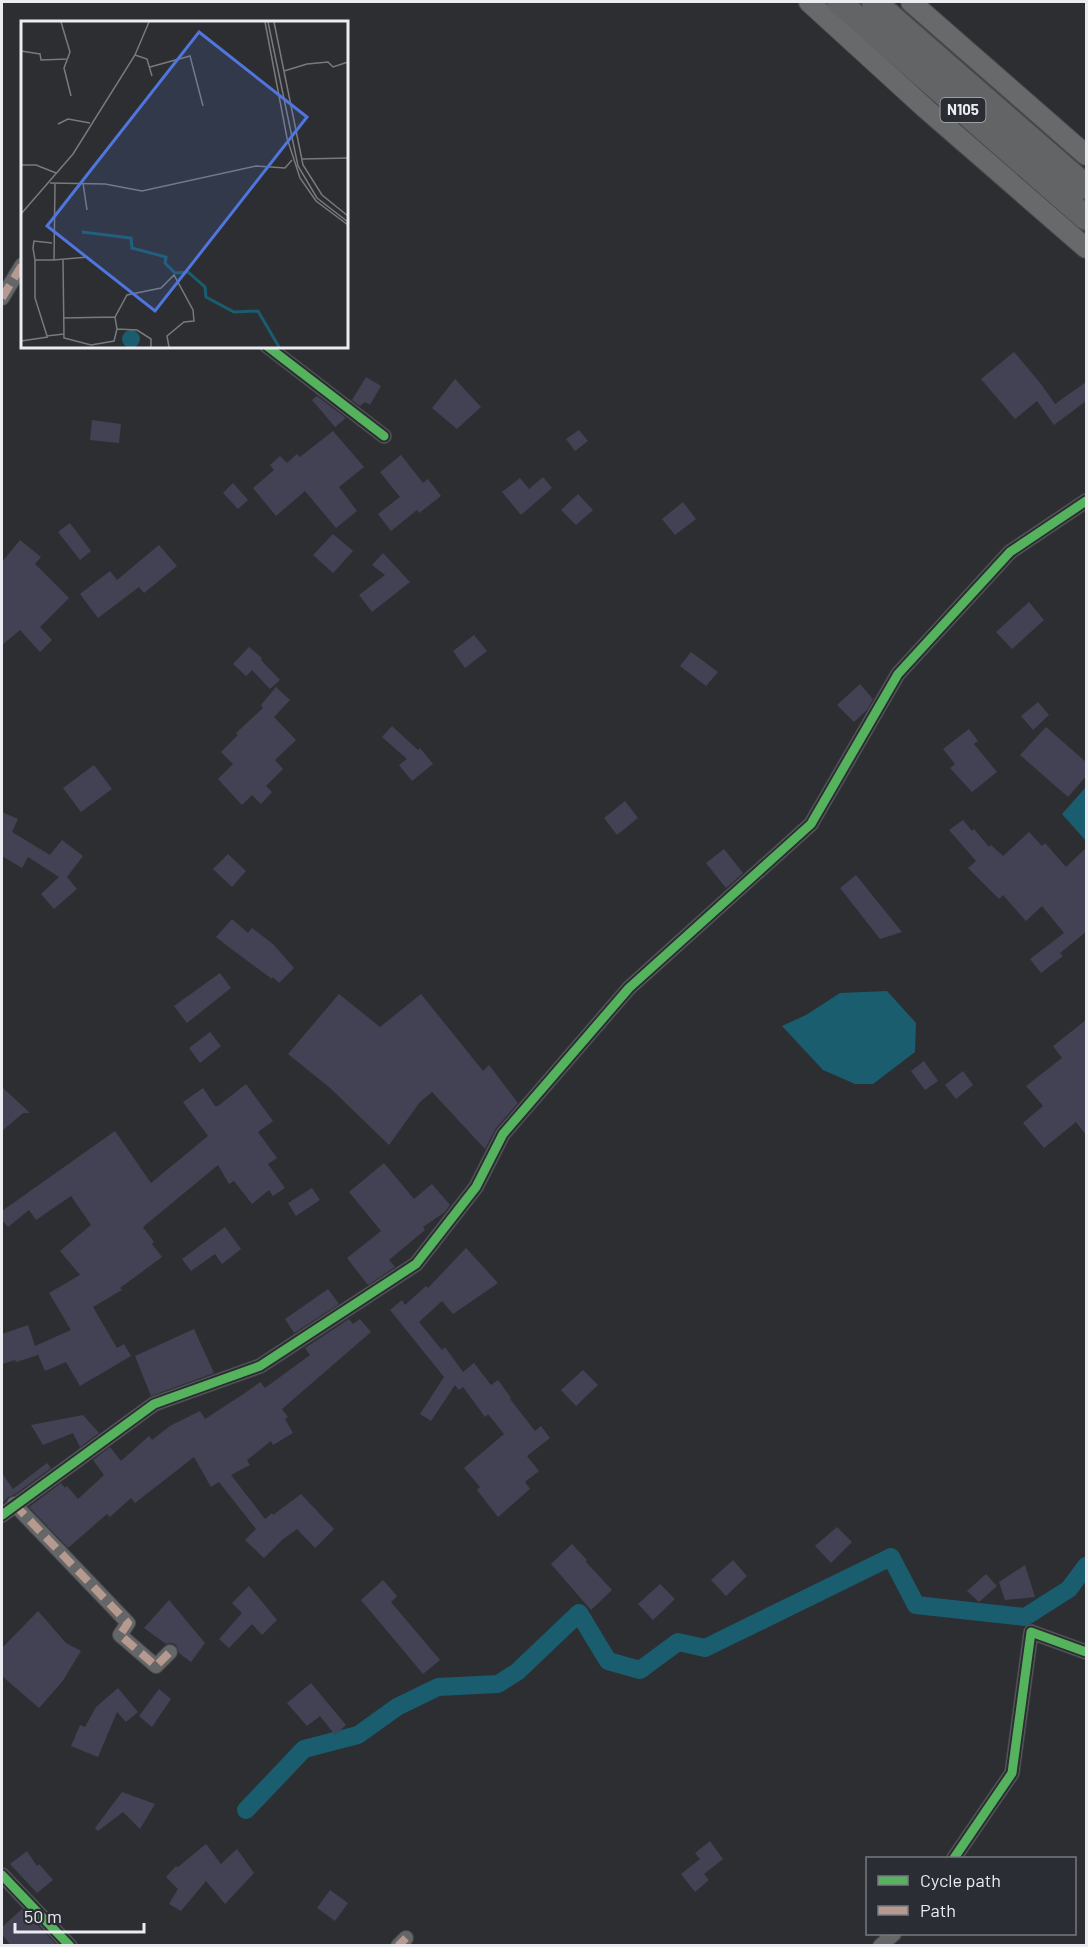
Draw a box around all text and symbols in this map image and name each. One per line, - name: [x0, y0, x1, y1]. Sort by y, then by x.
- inset map: [21, 21, 348, 348]
- road number: N105: [940, 98, 986, 122]
- legend: [866, 1857, 1076, 1935]
- text: Cycle path: [920, 1869, 1001, 1891]
- scale bar: [15, 1896, 144, 1934]
- text: Path: [920, 1899, 956, 1921]
- text: 50 m: [24, 1905, 62, 1927]

